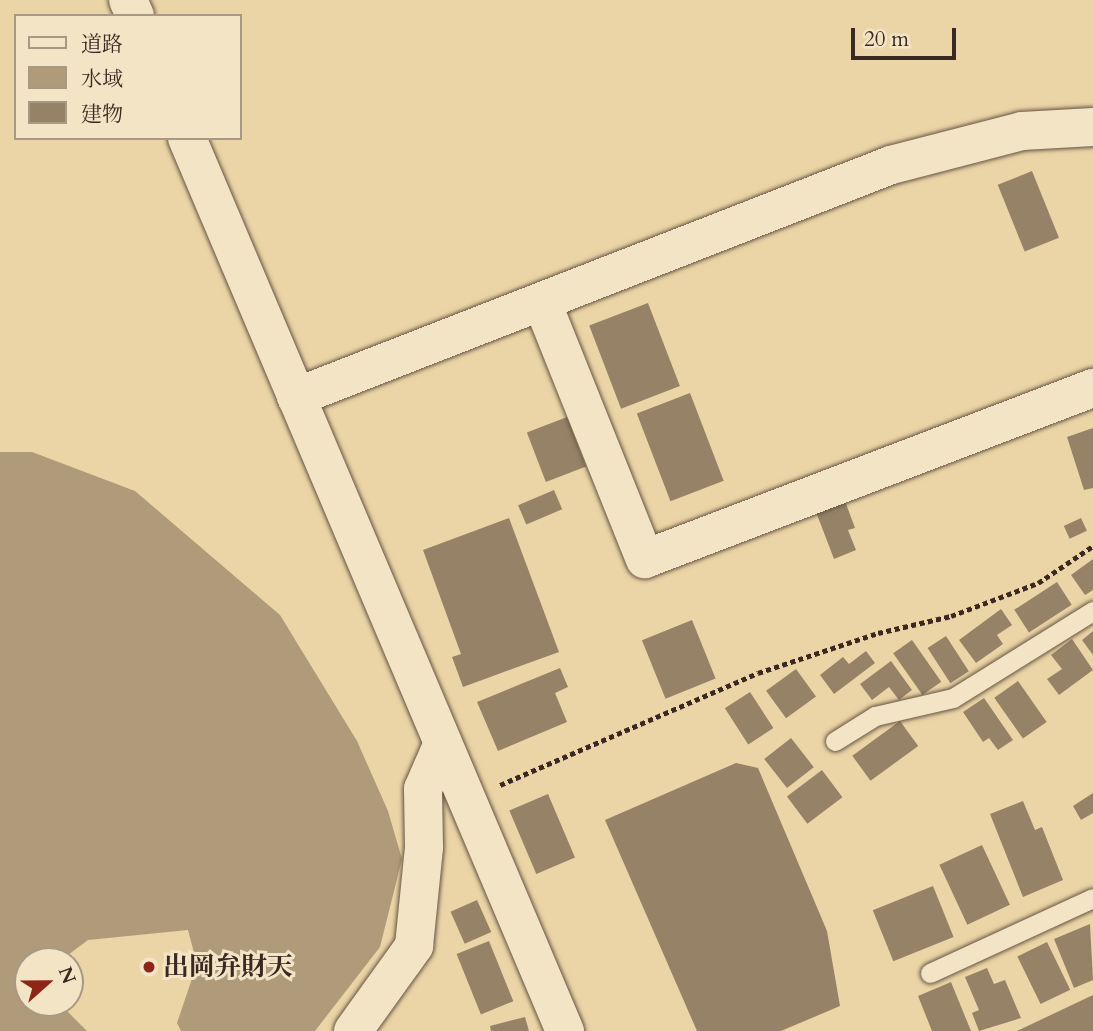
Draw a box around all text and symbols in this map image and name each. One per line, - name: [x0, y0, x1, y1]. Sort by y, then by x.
- legend: [14, 14, 242, 140]
- scale bar: [855, 14, 960, 58]
- text: 20 m: [864, 25, 909, 54]
- text: 道路: [81, 30, 123, 59]
- text: 水域: [81, 65, 123, 94]
- text: 建物: [81, 100, 123, 129]
- north arrow: [14, 947, 84, 1017]
- place label: 出岡弁財天: [163, 951, 293, 983]
- marker: 出岡弁財天: [141, 959, 157, 975]
- text: N: [52, 963, 82, 988]

